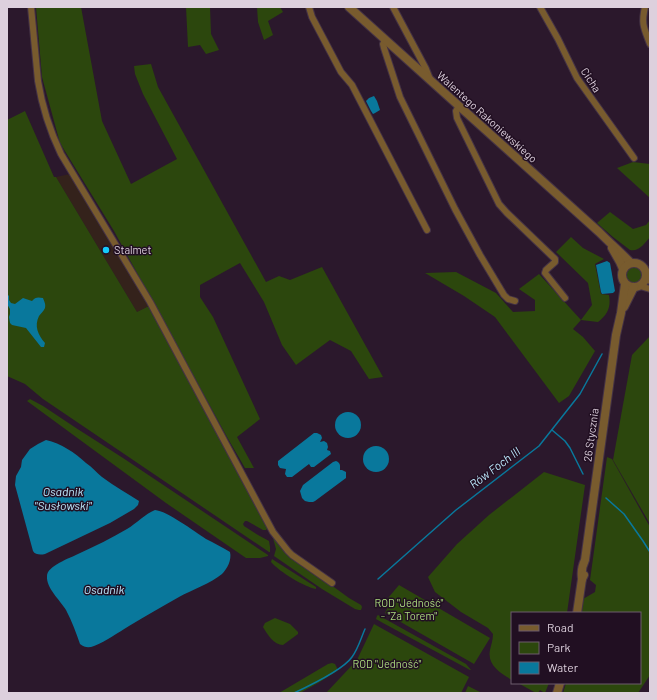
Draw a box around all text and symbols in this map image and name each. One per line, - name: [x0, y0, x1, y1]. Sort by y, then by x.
- street label: Cicha: [579, 65, 604, 94]
- street label: Walentego Rakoniewskiego: [435, 68, 540, 165]
- place label: Stalmet: [114, 243, 151, 256]
- marker: Stalmet: [101, 245, 111, 255]
- street label: 26 Stycznia: [580, 407, 601, 463]
- water label: Rów Foch III: [466, 444, 523, 491]
- water label: Osadnik "Susłowski": [34, 484, 93, 512]
- water label: Osadnik: [84, 582, 124, 596]
- park label: ROD "Jedność" - "Za Torem": [374, 596, 444, 622]
- legend: [511, 612, 641, 684]
- text: Road: [547, 620, 574, 634]
- text: Park: [547, 640, 571, 654]
- park label: ROD "Jedność": [352, 657, 422, 670]
- text: Water: [547, 660, 579, 674]

